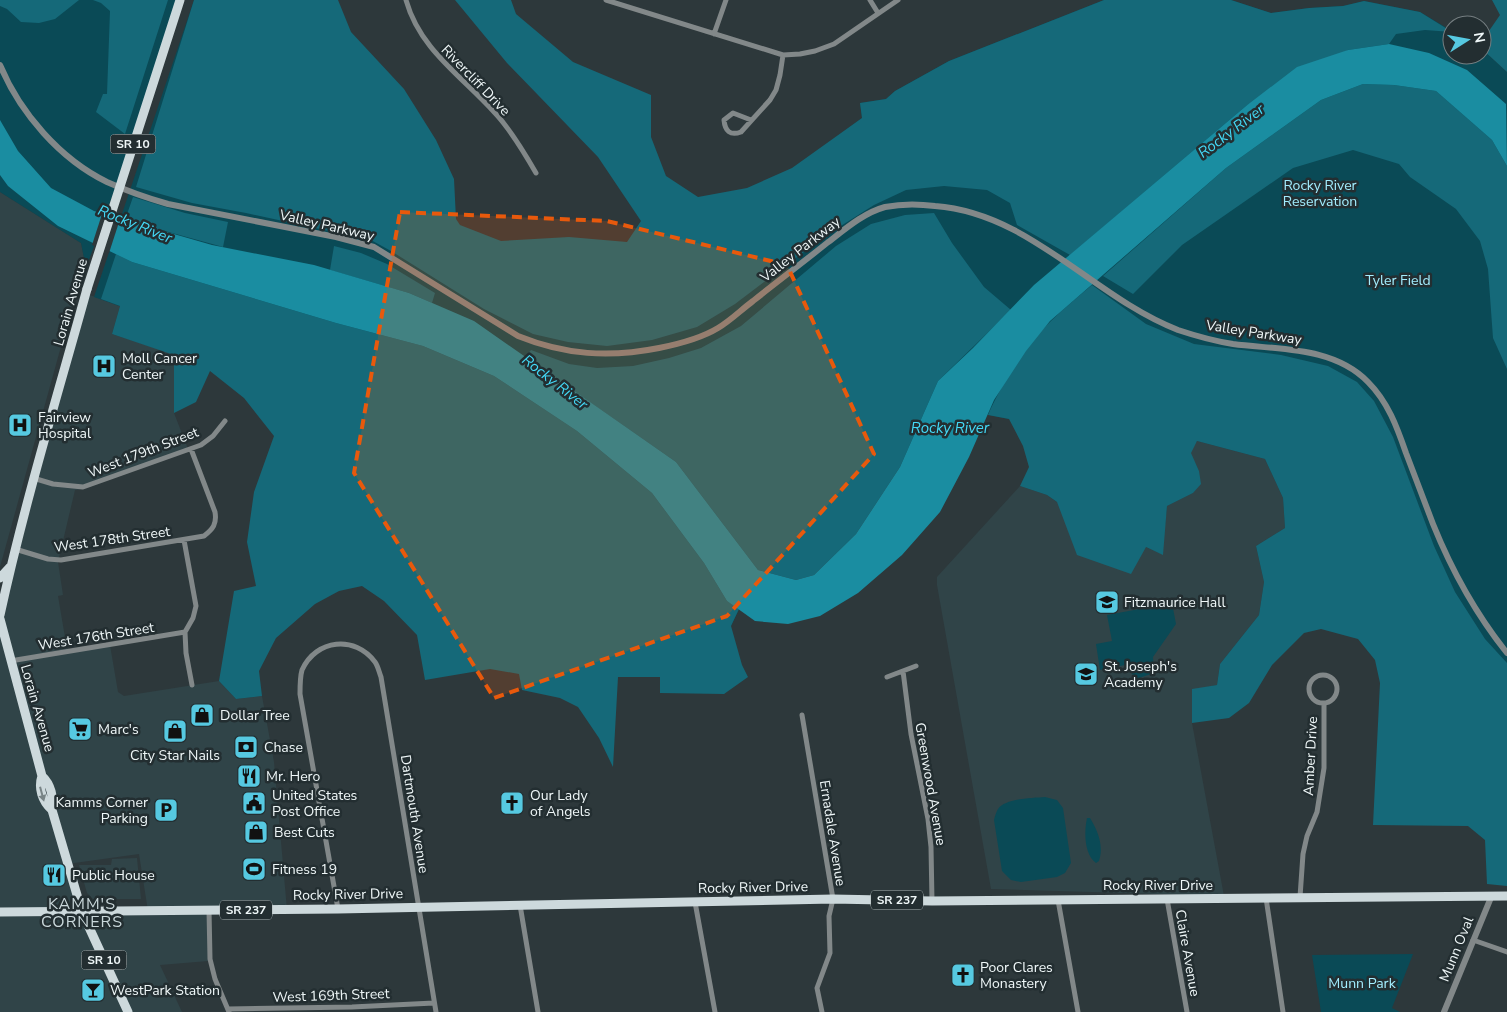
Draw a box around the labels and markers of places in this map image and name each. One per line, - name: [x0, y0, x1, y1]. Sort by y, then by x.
- place label: Moll Cancer Center: [122, 349, 197, 384]
- hospital icon: Moll Cancer Center: [91, 353, 117, 379]
- place label: Fairview Hospital: [38, 408, 92, 443]
- hospital icon: Fairview Hospital: [7, 412, 33, 438]
- school or university icon: Fitzmaurice Hall: [1094, 589, 1120, 615]
- place label: Fitzmaurice Hall: [1124, 593, 1226, 612]
- place label: St. Joseph's Academy: [1104, 657, 1177, 692]
- school or university icon: St. Joseph's Academy: [1073, 661, 1099, 687]
- shop icon: Dollar Tree: [189, 702, 215, 728]
- place label: Dollar Tree: [220, 706, 290, 725]
- supermarket icon: Marc's: [67, 716, 93, 742]
- shop icon: City Star Nails: [162, 718, 188, 744]
- place label: Marc's: [98, 720, 139, 739]
- bank icon: Chase: [233, 734, 259, 760]
- place label: Chase: [264, 738, 303, 757]
- place label: City Star Nails: [130, 746, 220, 765]
- restaurant icon: Mr. Hero: [236, 763, 262, 789]
- place label: Mr. Hero: [266, 767, 320, 786]
- place label: United States Post Office: [272, 786, 358, 821]
- place label: Our Lady of Angels: [530, 786, 591, 821]
- public building icon: United States Post Office: [241, 790, 267, 816]
- church icon: Our Lady of Angels: [499, 790, 525, 816]
- place label: Kamms Corner Parking: [55, 793, 148, 828]
- parking icon: Kamms Corner Parking: [153, 797, 179, 823]
- shop icon: Best Cuts: [243, 819, 269, 845]
- place label: Best Cuts: [274, 823, 335, 842]
- sports icon: Fitness 19: [241, 856, 267, 882]
- place label: Fitness 19: [272, 860, 337, 879]
- restaurant icon: Public House: [41, 862, 67, 888]
- place label: Public House: [72, 866, 155, 885]
- place label: Poor Clares Monastery: [980, 958, 1053, 993]
- church icon: Poor Clares Monastery: [950, 962, 976, 988]
- bar icon: WestPark Station: [80, 977, 106, 1003]
- place label: WestPark Station: [110, 981, 220, 1000]

